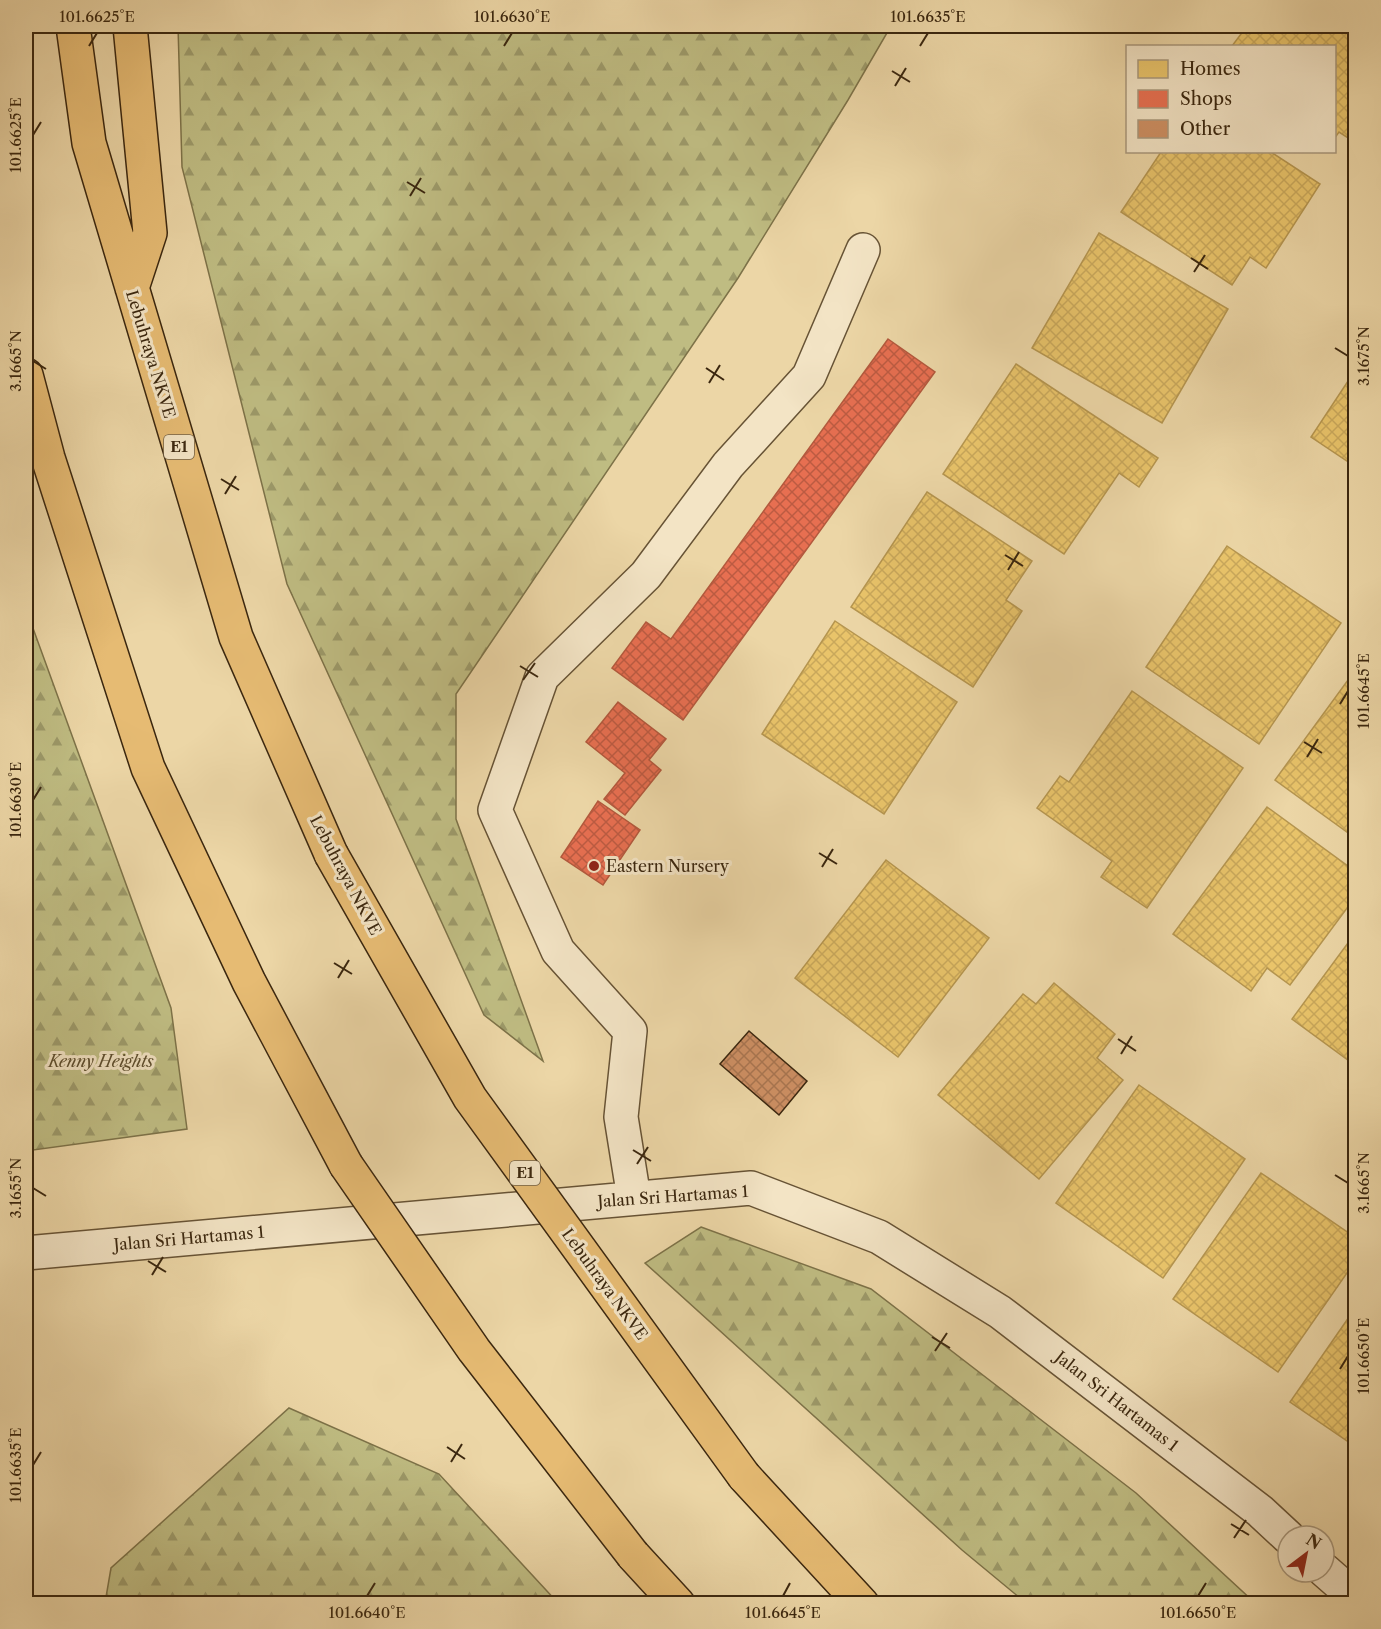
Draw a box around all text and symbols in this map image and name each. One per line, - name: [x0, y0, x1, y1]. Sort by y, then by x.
- text: 101.6625°E: [59, 7, 135, 26]
- text: 101.6630°E: [474, 7, 550, 26]
- text: 101.6635°E: [890, 7, 966, 26]
- legend: [1126, 45, 1336, 153]
- text: Homes: [1180, 58, 1241, 80]
- text: Shops: [1180, 88, 1232, 110]
- text: 101.6625°E: [6, 97, 25, 173]
- text: Other: [1180, 118, 1231, 140]
- street label: Lebuhraya NKVE: [122, 288, 180, 420]
- text: 3.1675°N: [1354, 326, 1373, 386]
- text: 3.1665°N: [6, 330, 25, 392]
- road number: E1: [164, 435, 194, 459]
- text: 101.6645°E: [1354, 653, 1373, 729]
- text: 101.6630°E: [6, 762, 25, 838]
- street label: Lebuhraya NKVE: [306, 812, 386, 938]
- place label: Eastern Nursery: [606, 856, 730, 876]
- marker: Eastern Nursery: [587, 859, 601, 873]
- park label: Kenny Heights: [46, 1051, 154, 1071]
- text: 3.1665°N: [1354, 1152, 1373, 1214]
- text: 3.1655°N: [6, 1158, 25, 1218]
- road number: E1: [510, 1161, 540, 1185]
- street label: Jalan Sri Hartamas 1: [594, 1181, 749, 1211]
- street label: Jalan Sri Hartamas 1: [110, 1221, 265, 1255]
- street label: Lebuhraya NKVE: [558, 1224, 652, 1344]
- text: 101.6650°E: [1354, 1318, 1373, 1394]
- street label: Jalan Sri Hartamas 1: [1049, 1345, 1183, 1456]
- text: 101.6635°E: [6, 1427, 25, 1503]
- north arrow: [1276, 1524, 1336, 1584]
- text: N: [1303, 1529, 1325, 1553]
- text: 101.6640°E: [328, 1603, 406, 1622]
- text: 101.6645°E: [745, 1603, 821, 1622]
- text: 101.6650°E: [1160, 1603, 1236, 1622]

